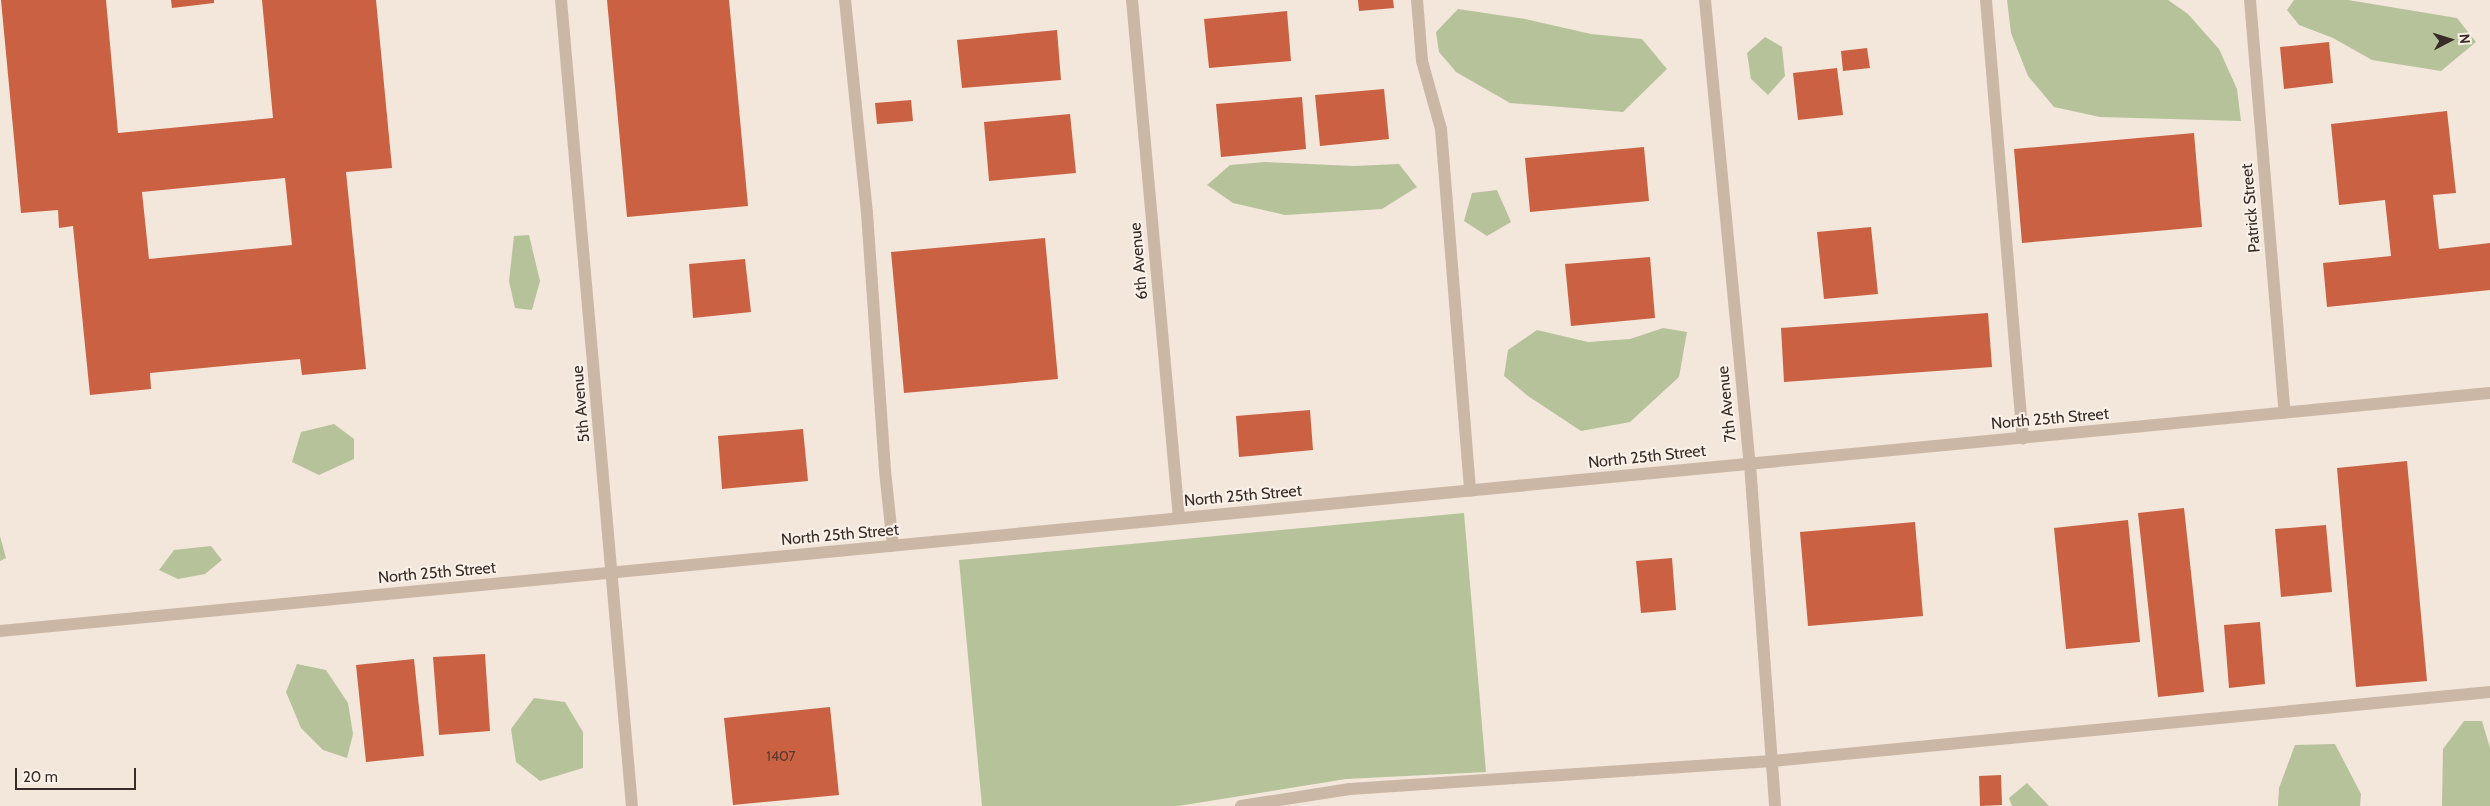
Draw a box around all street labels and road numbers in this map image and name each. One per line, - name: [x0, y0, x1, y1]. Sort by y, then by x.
- street label: Patrick Street: [2238, 163, 2264, 253]
- street label: 6th Avenue: [1126, 222, 1152, 300]
- street label: 5th Avenue: [568, 365, 594, 443]
- street label: 7th Avenue: [1713, 365, 1741, 443]
- street label: North 25th Street: [1990, 404, 2110, 434]
- street label: North 25th Street: [1587, 441, 1707, 473]
- street label: North 25th Street: [1183, 481, 1303, 511]
- street label: North 25th Street: [780, 520, 900, 550]
- street label: North 25th Street: [377, 558, 497, 588]

